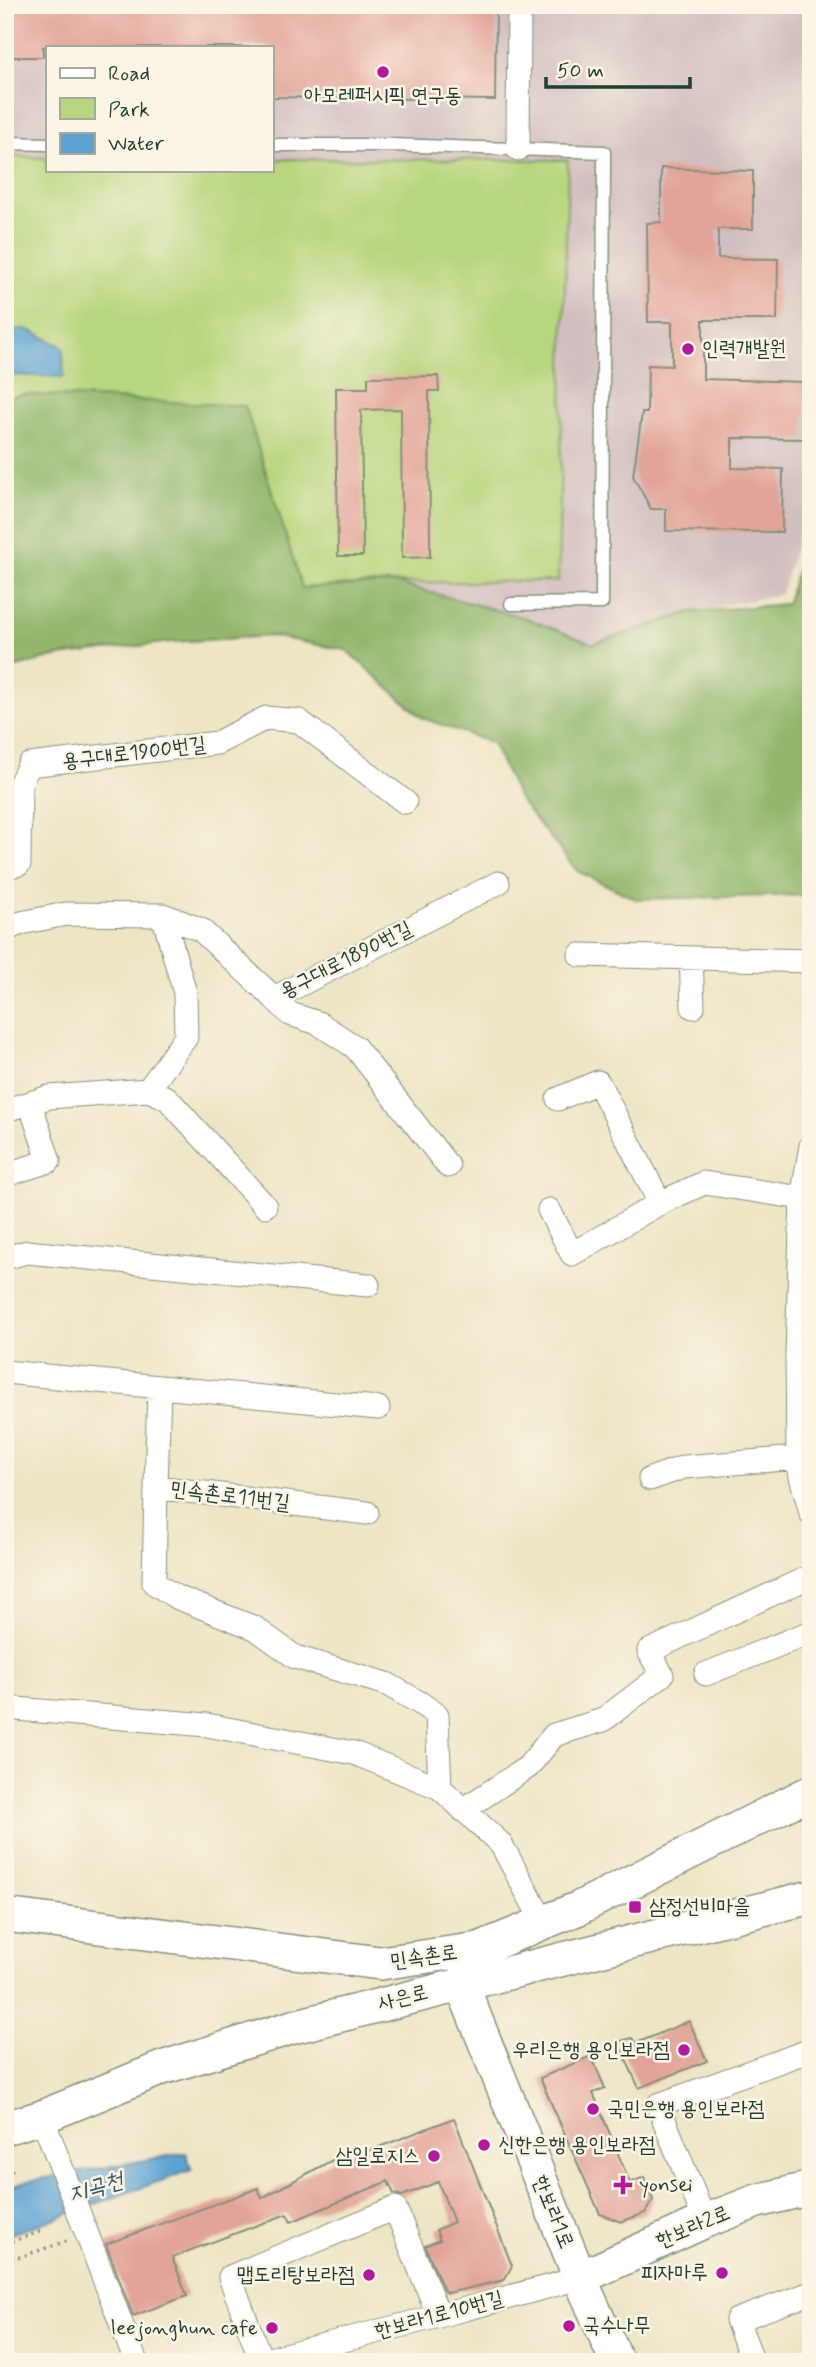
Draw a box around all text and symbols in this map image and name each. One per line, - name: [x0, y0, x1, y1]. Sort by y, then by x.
- legend: [46, 46, 273, 172]
- scale bar: [546, 46, 690, 90]
- text: 50 m: [557, 57, 604, 85]
- text: Road: [108, 60, 150, 88]
- marker: 아모레퍼시픽 연구동: [375, 64, 391, 80]
- place label: 아모레퍼시픽 연구동: [304, 82, 462, 110]
- text: Park: [108, 96, 150, 124]
- text: Water: [108, 130, 164, 158]
- place label: 인력개발원: [702, 335, 787, 363]
- marker: 인력개발원: [680, 341, 696, 357]
- street label: 용구대로1900번길: [61, 730, 208, 776]
- street label: 용구대로1890번길: [275, 915, 417, 1005]
- street label: 민속촌로11번길: [169, 1475, 291, 1517]
- place label: 삼정선비마을: [649, 1893, 750, 1921]
- marker: 삼정선비마을: [627, 1899, 643, 1915]
- street label: 민속촌로: [389, 1938, 459, 1976]
- street label: 사은로: [375, 1978, 431, 2018]
- place label: 우리은행 용인보라점: [512, 2036, 670, 2064]
- marker: 우리은행 용인보라점: [676, 2042, 692, 2058]
- place label: 국민은행 용인보라점: [607, 2095, 765, 2123]
- marker: 국민은행 용인보라점: [585, 2101, 601, 2117]
- place label: 신한은행 용인보라점: [498, 2131, 656, 2159]
- marker: 신한은행 용인보라점: [476, 2137, 492, 2153]
- place label: 삼일로지스: [336, 2142, 420, 2170]
- marker: 삼일로지스: [426, 2148, 442, 2164]
- water label: 지곡천: [65, 2165, 129, 2210]
- street label: 한보라1로: [526, 2171, 580, 2253]
- place label: yonsei: [639, 2171, 693, 2199]
- marker: yonsei: [613, 2175, 633, 2195]
- street label: 한보라2로: [652, 2199, 734, 2255]
- place label: 피자마루: [640, 2259, 708, 2287]
- place label: 맵도리탕보라점: [237, 2261, 355, 2289]
- marker: 피자마루: [714, 2265, 730, 2281]
- marker: 맵도리탕보라점: [361, 2267, 377, 2283]
- street label: 한보라1로10번길: [372, 2284, 506, 2346]
- place label: 국수나무: [583, 2312, 651, 2340]
- place label: leejonghun cafe: [111, 2314, 258, 2342]
- marker: 국수나무: [561, 2318, 577, 2334]
- marker: leejonghun cafe: [264, 2320, 280, 2336]

